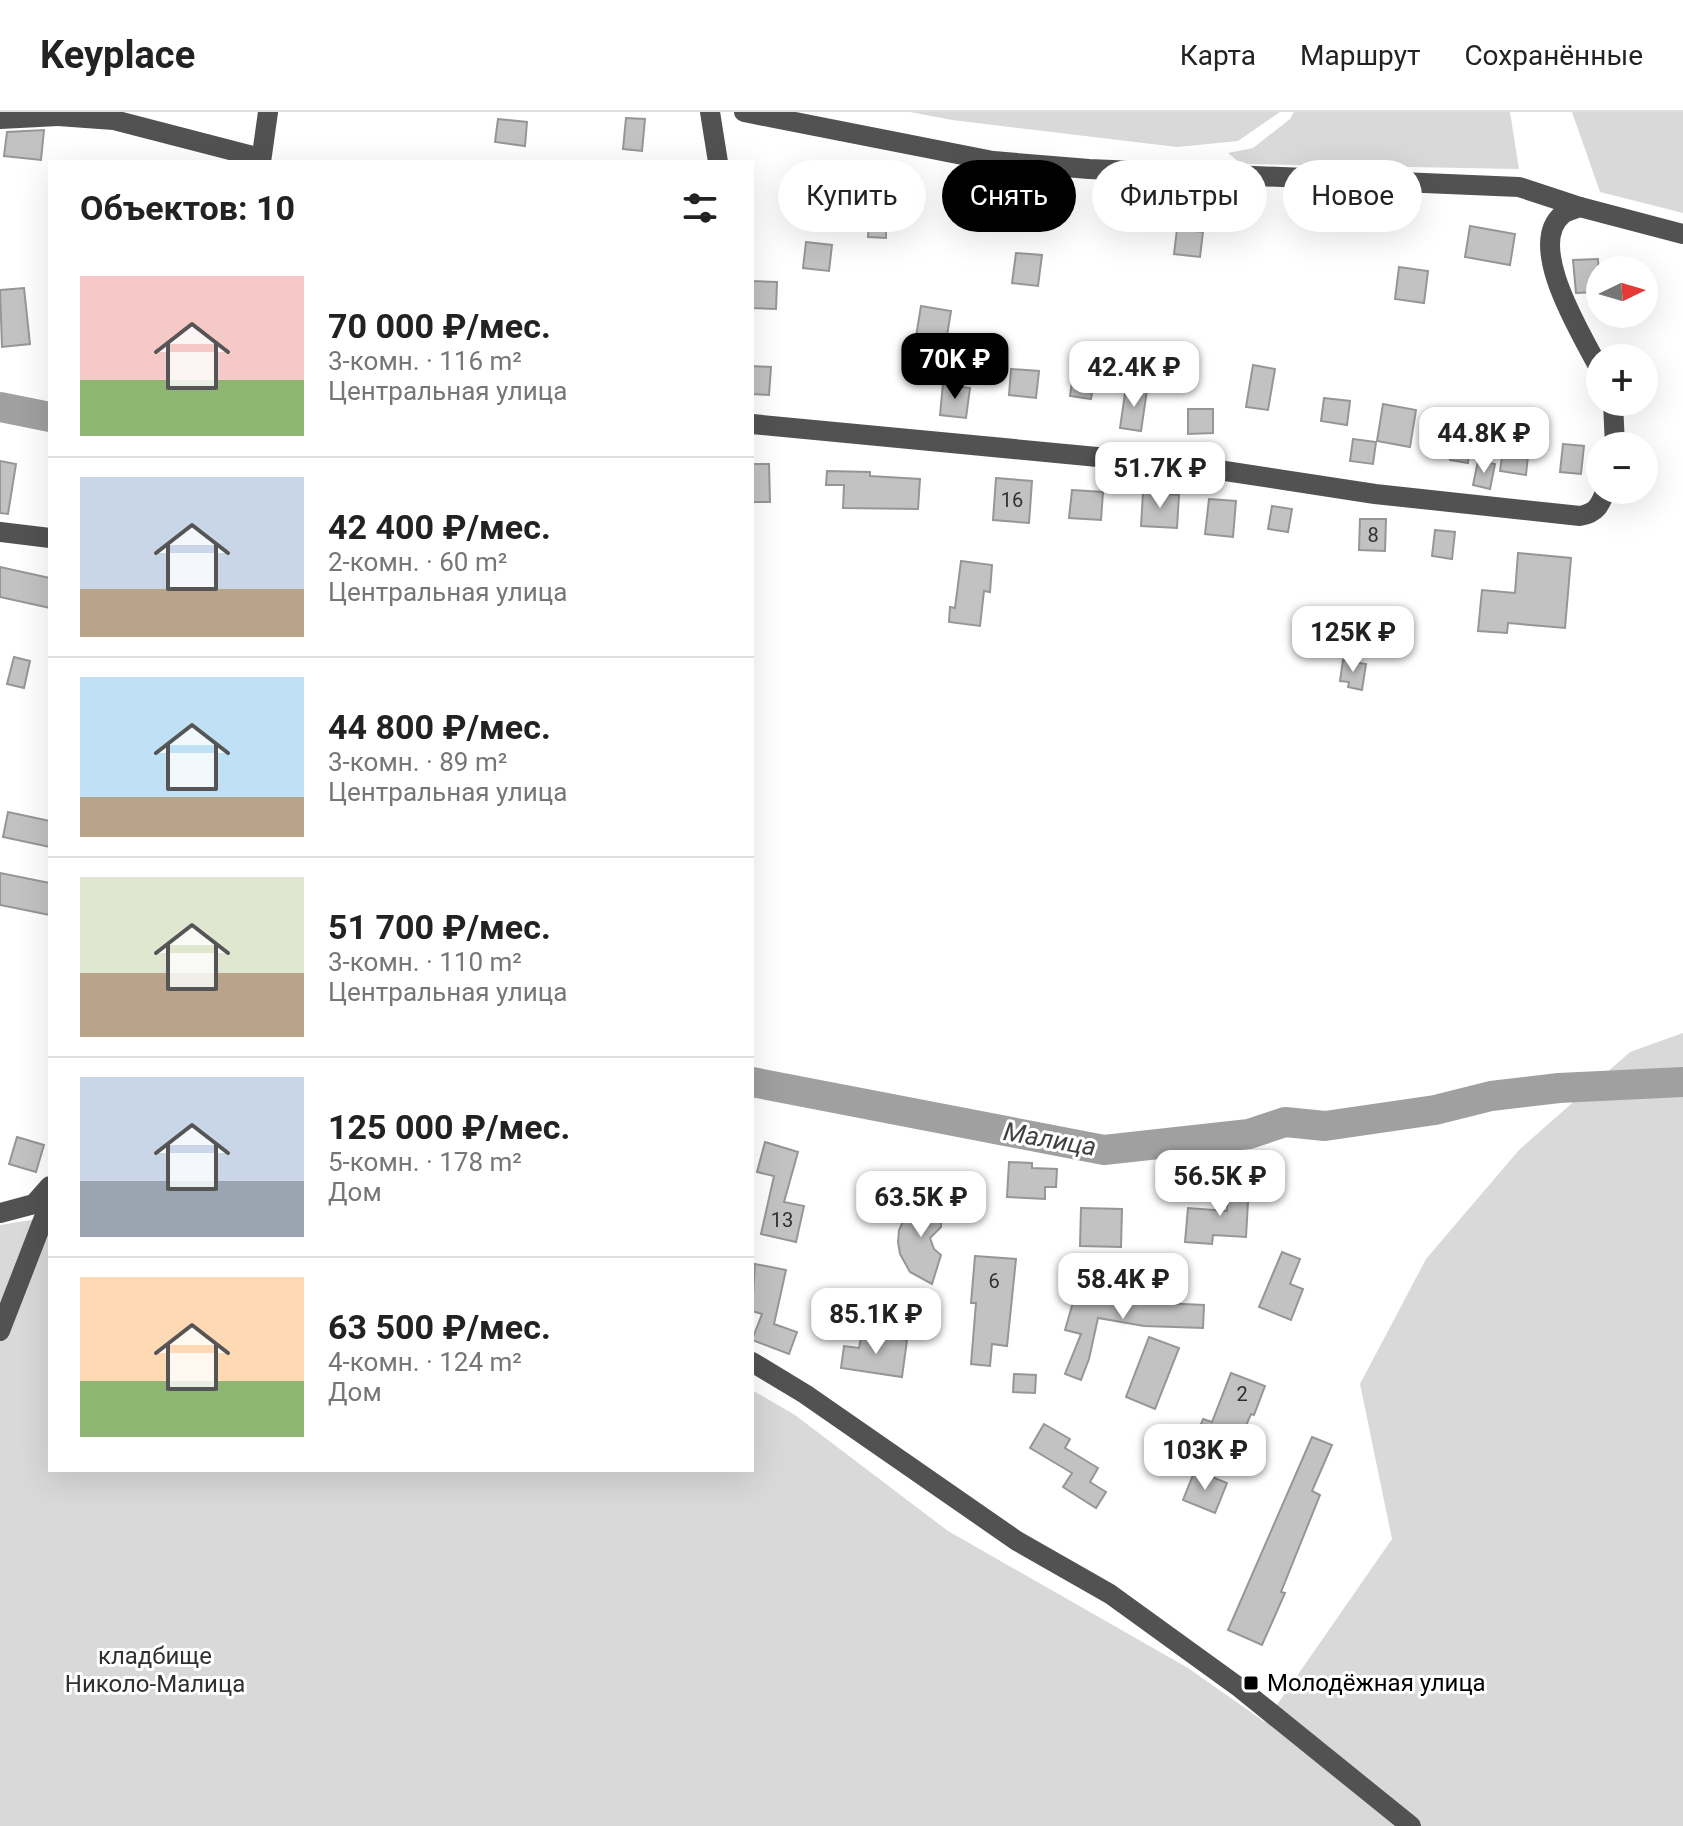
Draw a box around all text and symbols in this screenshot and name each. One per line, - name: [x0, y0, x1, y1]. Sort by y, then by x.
- text: Keyplace: [40, 33, 195, 77]
- text: Карта: [1180, 39, 1256, 72]
- text: Маршрут: [1300, 39, 1420, 72]
- text: Сохранённые: [1464, 39, 1643, 72]
- chip: Купить: [778, 160, 926, 232]
- chip: Снять: [942, 160, 1076, 232]
- chip: Фильтры: [1092, 160, 1267, 232]
- chip: Новое: [1283, 160, 1422, 232]
- icon: filters: [678, 186, 722, 230]
- text: Объектов: 10: [80, 188, 295, 228]
- north arrow: [1586, 256, 1658, 328]
- map controls: [1586, 256, 1658, 504]
- text: 70 000 ₽/мес.: [328, 306, 551, 346]
- icon: home: [144, 308, 240, 404]
- pin: 70K ₽: [899, 333, 1011, 401]
- pin: 42.4K ₽: [1060, 341, 1208, 409]
- text: 70K ₽: [919, 344, 991, 374]
- button: +: [1586, 344, 1658, 416]
- text: 3-комн. · 116 m²: [328, 346, 522, 376]
- text: 42.4K ₽: [1087, 352, 1181, 382]
- text: Центральная улица: [328, 376, 567, 406]
- pin: 44.8K ₽: [1410, 407, 1558, 475]
- text: 44.8K ₽: [1437, 418, 1531, 448]
- button: −: [1586, 432, 1658, 504]
- pin: 51.7K ₽: [1086, 442, 1234, 510]
- text: 51.7K ₽: [1113, 453, 1207, 483]
- house number: 16: [1001, 488, 1023, 512]
- text: 42 400 ₽/мес.: [328, 507, 551, 547]
- icon: home: [144, 509, 240, 605]
- house number: 8: [1367, 523, 1379, 547]
- text: 2-комн. · 60 m²: [328, 547, 507, 577]
- text: Центральная улица: [328, 577, 567, 607]
- pin: 125K ₽: [1288, 606, 1418, 674]
- text: 125K ₽: [1310, 617, 1396, 647]
- text: 44 800 ₽/мес.: [328, 707, 551, 747]
- icon: home: [144, 709, 240, 805]
- text: 3-комн. · 89 m²: [328, 747, 507, 777]
- text: Центральная улица: [328, 777, 567, 807]
- text: 51 700 ₽/мес.: [328, 907, 551, 947]
- icon: home: [144, 909, 240, 1005]
- text: 3-комн. · 110 m²: [328, 947, 522, 977]
- text: Центральная улица: [328, 977, 567, 1007]
- text: 125 000 ₽/мес.: [328, 1107, 570, 1147]
- icon: home: [144, 1109, 240, 1205]
- water label: Малица: [1001, 1116, 1099, 1162]
- text: 5-комн. · 178 m²: [328, 1147, 522, 1177]
- pin: 56.5K ₽: [1146, 1150, 1294, 1218]
- text: 56.5K ₽: [1173, 1161, 1267, 1191]
- pin: 63.5K ₽: [847, 1171, 995, 1239]
- text: Дом: [328, 1177, 382, 1207]
- text: 63.5K ₽: [874, 1182, 968, 1212]
- house number: 13: [771, 1208, 793, 1232]
- pin: 58.4K ₽: [1049, 1253, 1197, 1321]
- text: 58.4K ₽: [1076, 1264, 1170, 1294]
- house number: 6: [988, 1269, 1000, 1293]
- pin: 85.1K ₽: [802, 1288, 950, 1356]
- text: 85.1K ₽: [829, 1299, 923, 1329]
- text: 63 500 ₽/мес.: [328, 1307, 551, 1347]
- icon: home: [144, 1309, 240, 1405]
- text: 4-комн. · 124 m²: [328, 1347, 522, 1377]
- text: Дом: [328, 1377, 382, 1407]
- house number: 2: [1236, 1382, 1248, 1406]
- pin: 103K ₽: [1140, 1424, 1270, 1492]
- text: 103K ₽: [1162, 1435, 1248, 1465]
- park label: кладбище Николо-Малица: [65, 1642, 245, 1698]
- place label: Молодёжная улица: [1267, 1669, 1486, 1697]
- marker: Молодёжная улица: [1242, 1674, 1260, 1692]

